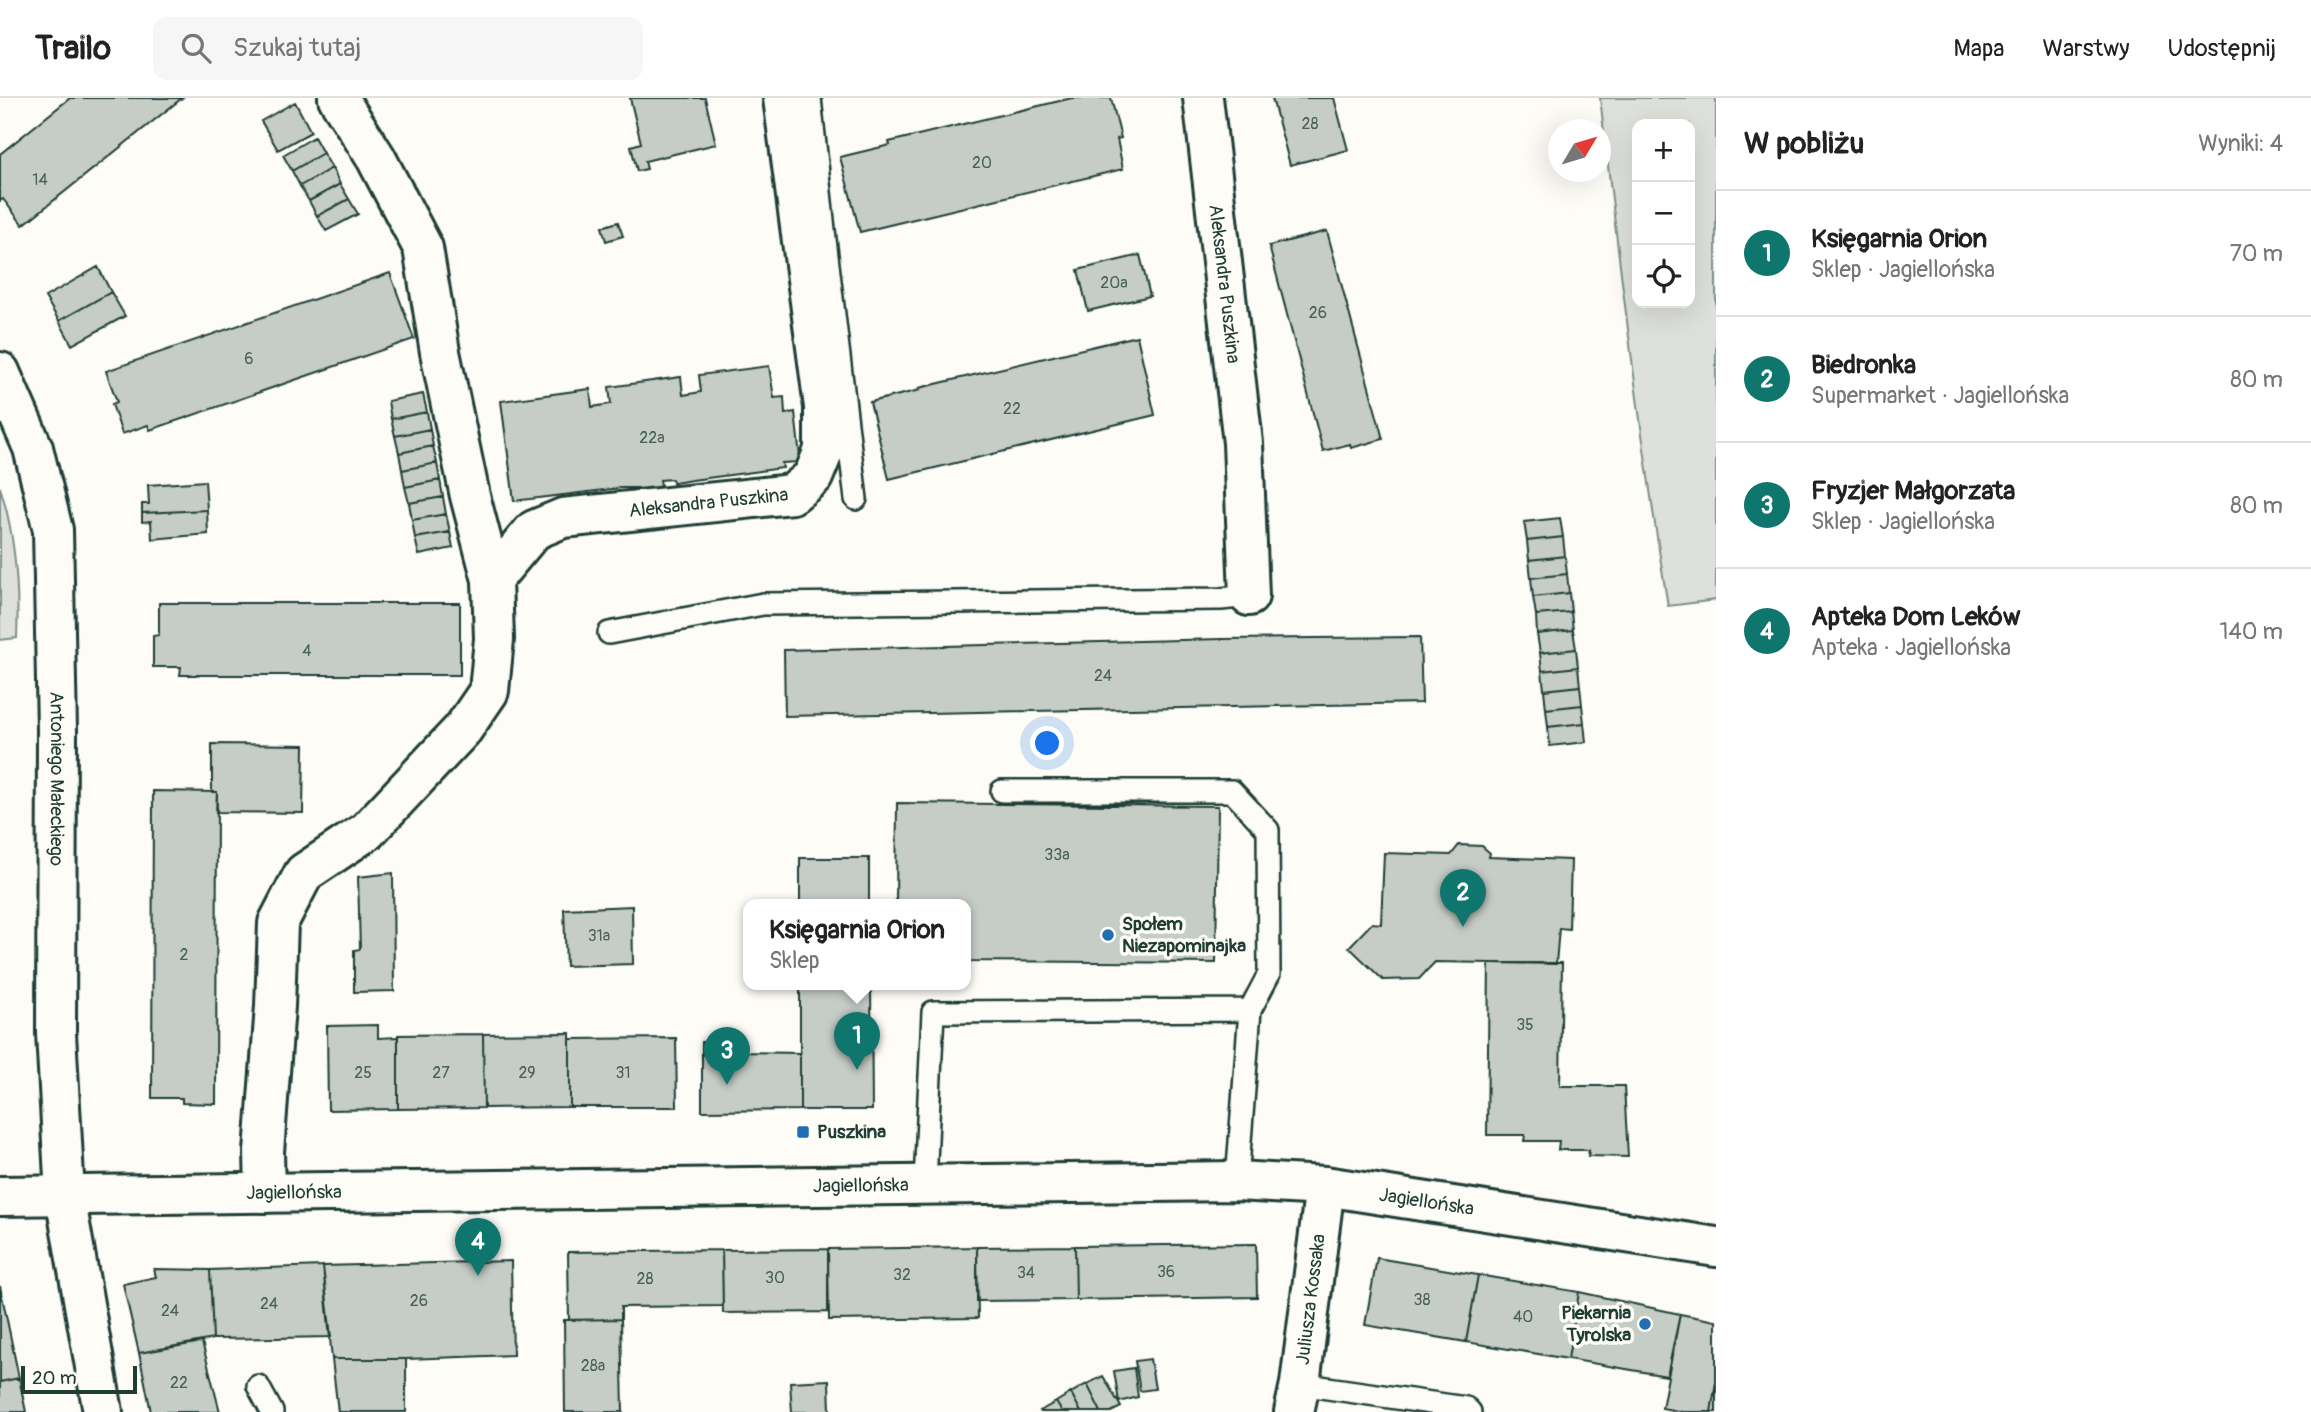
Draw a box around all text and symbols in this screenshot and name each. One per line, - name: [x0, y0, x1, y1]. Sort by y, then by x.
- search box: [153, 17, 643, 80]
- text: Trailo: [35, 28, 111, 69]
- icon: search: [177, 29, 215, 67]
- text: Szukaj tutaj: [233, 32, 361, 64]
- text: Mapa: [1954, 34, 2004, 63]
- text: Warstwy: [2042, 34, 2130, 63]
- text: Udostępnij: [2168, 34, 2276, 63]
- house number: 28: [1301, 114, 1319, 134]
- north arrow: [1548, 119, 1611, 182]
- map controls: [1632, 119, 1695, 308]
- button: +: [1632, 119, 1695, 182]
- text: W pobliżu: [1744, 125, 1864, 162]
- text: Wyniki: 4: [2198, 129, 2283, 158]
- house number: 20: [972, 153, 992, 173]
- house number: 14: [32, 170, 48, 190]
- button: −: [1632, 182, 1695, 245]
- street label: Aleksandra Puszkina: [1203, 203, 1246, 365]
- text: Księgarnia Orion: [1811, 223, 1987, 255]
- text: 1: [1763, 239, 1772, 268]
- text: 70 m: [2230, 239, 2283, 268]
- button: locate: [1632, 245, 1695, 308]
- text: Sklep · Jagiellońska: [1811, 255, 1995, 284]
- house number: 20a: [1100, 273, 1128, 293]
- house number: 26: [1309, 303, 1327, 323]
- house number: 6: [244, 349, 254, 369]
- text: Biedronka: [1811, 349, 1916, 381]
- text: 2: [1761, 365, 1773, 394]
- text: 80 m: [2230, 365, 2283, 394]
- text: Supermarket · Jagiellońska: [1811, 381, 2069, 410]
- house number: 22: [1003, 399, 1021, 419]
- house number: 22a: [639, 428, 665, 448]
- text: Fryzjer Małgorzata: [1811, 475, 2015, 507]
- street label: Aleksandra Puszkina: [628, 482, 789, 523]
- text: 3: [1761, 491, 1773, 520]
- text: 80 m: [2230, 491, 2283, 520]
- text: Sklep · Jagiellońska: [1811, 507, 1995, 536]
- text: Apteka Dom Leków: [1811, 601, 2020, 633]
- text: 4: [1760, 617, 1774, 646]
- text: 140 m: [2220, 617, 2283, 646]
- text: Apteka · Jagiellońska: [1811, 633, 2011, 662]
- house number: 4: [302, 641, 312, 661]
- house number: 24: [1094, 666, 1112, 686]
- street label: Antoniego Małeckiego: [44, 691, 69, 866]
- your location: [1030, 726, 1064, 760]
- house number: 33a: [1044, 845, 1070, 865]
- pin: 2: [1440, 869, 1486, 927]
- popup: [743, 899, 971, 990]
- place label: Społem Niezapominajka: [1122, 912, 1246, 958]
- text: Księgarnia Orion: [769, 914, 945, 946]
- house number: 31a: [588, 926, 610, 946]
- marker: Społem Niezapominajka: [1100, 927, 1116, 943]
- house number: 2: [180, 945, 189, 965]
- text: Sklep: [769, 946, 820, 975]
- pin: 1: [834, 1012, 880, 1070]
- house number: 35: [1516, 1015, 1534, 1035]
- pin: 3: [704, 1027, 750, 1085]
- house number: 25: [354, 1063, 372, 1083]
- house number: 27: [432, 1063, 450, 1083]
- house number: 29: [518, 1063, 536, 1083]
- house number: 31: [615, 1063, 631, 1083]
- place label: Puszkina: [817, 1120, 886, 1144]
- marker: Puszkina: [795, 1124, 811, 1140]
- street label: Jagiellońska: [813, 1173, 909, 1198]
- street label: Jagiellońska: [246, 1180, 342, 1205]
- street label: Jagiellońska: [1377, 1183, 1476, 1221]
- pin: 4: [455, 1218, 501, 1276]
- street label: Juliusza Kossaka: [1291, 1232, 1331, 1366]
- house number: 36: [1157, 1262, 1175, 1282]
- house number: 34: [1017, 1263, 1035, 1283]
- house number: 32: [893, 1265, 911, 1285]
- house number: 30: [765, 1268, 785, 1288]
- house number: 28: [636, 1269, 654, 1289]
- house number: 38: [1414, 1290, 1431, 1310]
- house number: 26: [410, 1291, 428, 1311]
- house number: 24: [260, 1294, 278, 1314]
- house number: 24: [161, 1301, 179, 1321]
- place label: Piekarnia Tyrolska: [1561, 1301, 1631, 1347]
- house number: 40: [1513, 1307, 1533, 1327]
- marker: Piekarnia Tyrolska: [1637, 1316, 1653, 1332]
- house number: 28a: [581, 1356, 605, 1376]
- scale bar: [21, 1363, 136, 1395]
- text: 20 m: [32, 1366, 77, 1390]
- house number: 22: [170, 1373, 188, 1393]

